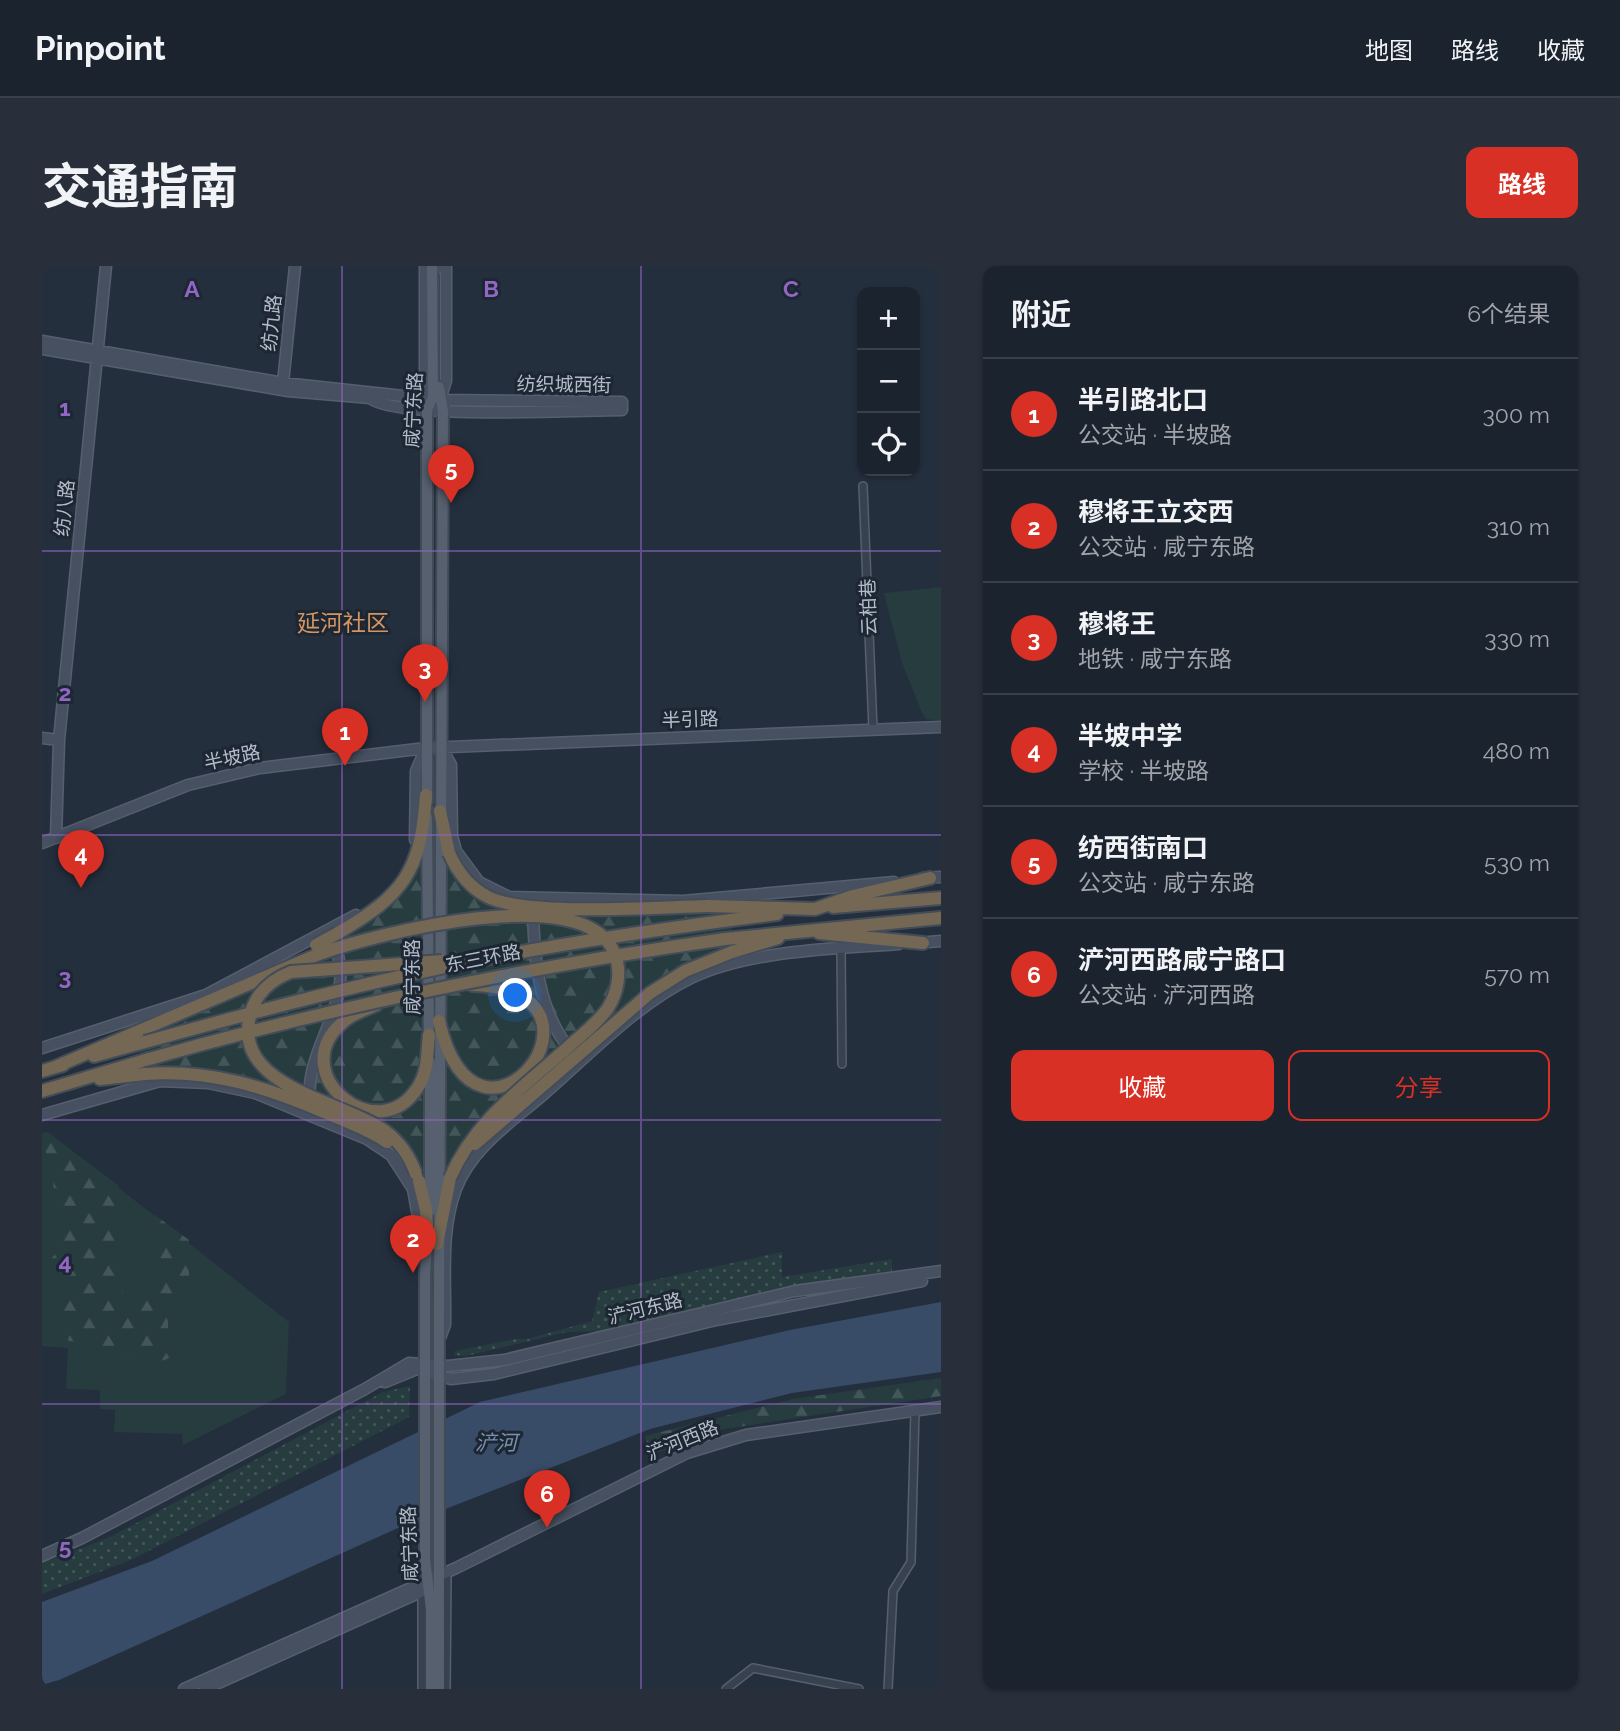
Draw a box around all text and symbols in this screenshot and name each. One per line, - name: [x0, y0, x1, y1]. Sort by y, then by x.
- text: Pinpoint: [35, 29, 166, 68]
- text: 地图: [1365, 36, 1413, 65]
- text: 路线: [1451, 36, 1499, 65]
- text: 收藏: [1537, 36, 1585, 65]
- button: 路线: [1466, 147, 1578, 218]
- text: 交通指南: [42, 158, 238, 215]
- text: A: [184, 275, 200, 302]
- text: B: [483, 275, 499, 302]
- text: C: [783, 275, 799, 302]
- map controls: [857, 287, 920, 476]
- button: +: [857, 287, 920, 350]
- street label: 纺九路: [257, 293, 285, 353]
- text: 附近: [1011, 297, 1071, 332]
- text: 6个结果: [1467, 300, 1550, 327]
- button: −: [857, 350, 920, 413]
- street label: 咸宁东路: [400, 371, 426, 449]
- street label: 纺织城西街: [516, 372, 612, 396]
- text: 半引路北口: [1078, 385, 1208, 415]
- text: 1: [59, 394, 71, 421]
- text: 1: [1028, 401, 1040, 428]
- text: 300 m: [1483, 401, 1550, 428]
- button: locate: [857, 413, 920, 476]
- text: 公交站 · 半坡路: [1078, 421, 1232, 448]
- pin: 5: [428, 445, 474, 503]
- street label: 纺八路: [50, 478, 78, 538]
- text: 穆将王立交西: [1078, 497, 1234, 527]
- text: 2: [1028, 513, 1040, 540]
- text: 310 m: [1487, 513, 1550, 540]
- text: 公交站 · 咸宁东路: [1078, 533, 1255, 560]
- street label: 云柏巷: [856, 578, 880, 636]
- district label: 延河社区: [297, 609, 389, 636]
- text: 穆将王: [1078, 609, 1156, 639]
- text: 3: [1028, 625, 1040, 652]
- text: 330 m: [1484, 625, 1550, 652]
- pin: 3: [402, 644, 448, 702]
- text: 地铁 · 咸宁东路: [1078, 645, 1232, 672]
- text: 2: [59, 679, 71, 706]
- street label: 半引路: [661, 707, 719, 731]
- pin: 1: [322, 708, 368, 766]
- text: 半坡中学: [1078, 721, 1182, 751]
- text: 4: [1027, 737, 1041, 764]
- text: 480 m: [1483, 737, 1550, 764]
- street label: 半坡路: [202, 740, 262, 774]
- text: 学校 · 半坡路: [1078, 757, 1209, 784]
- pin: 4: [58, 830, 104, 888]
- text: 纺西街南口: [1078, 833, 1208, 863]
- text: 5: [1028, 849, 1040, 876]
- text: 530 m: [1484, 849, 1550, 876]
- text: 公交站 · 咸宁东路: [1078, 869, 1255, 896]
- street label: 咸宁东路: [401, 939, 423, 1015]
- street label: 东三环路: [444, 940, 522, 976]
- text: 浐河西路咸宁路口: [1078, 945, 1286, 975]
- text: 6: [1027, 961, 1041, 988]
- text: 570 m: [1484, 961, 1550, 988]
- text: 3: [59, 963, 71, 990]
- your location: [498, 978, 532, 1012]
- text: 公交站 · 浐河西路: [1078, 981, 1255, 1008]
- button: 收藏: [1011, 1050, 1274, 1121]
- button: 分享: [1288, 1050, 1550, 1121]
- pin: 2: [390, 1215, 436, 1273]
- text: 4: [58, 1248, 72, 1275]
- street label: 浐河东路: [605, 1288, 685, 1328]
- street label: 浐河西路: [643, 1416, 721, 1464]
- water label: 浐河: [475, 1430, 521, 1455]
- pin: 6: [524, 1470, 570, 1528]
- street label: 咸宁东路: [397, 1506, 421, 1582]
- text: 5: [59, 1533, 72, 1560]

